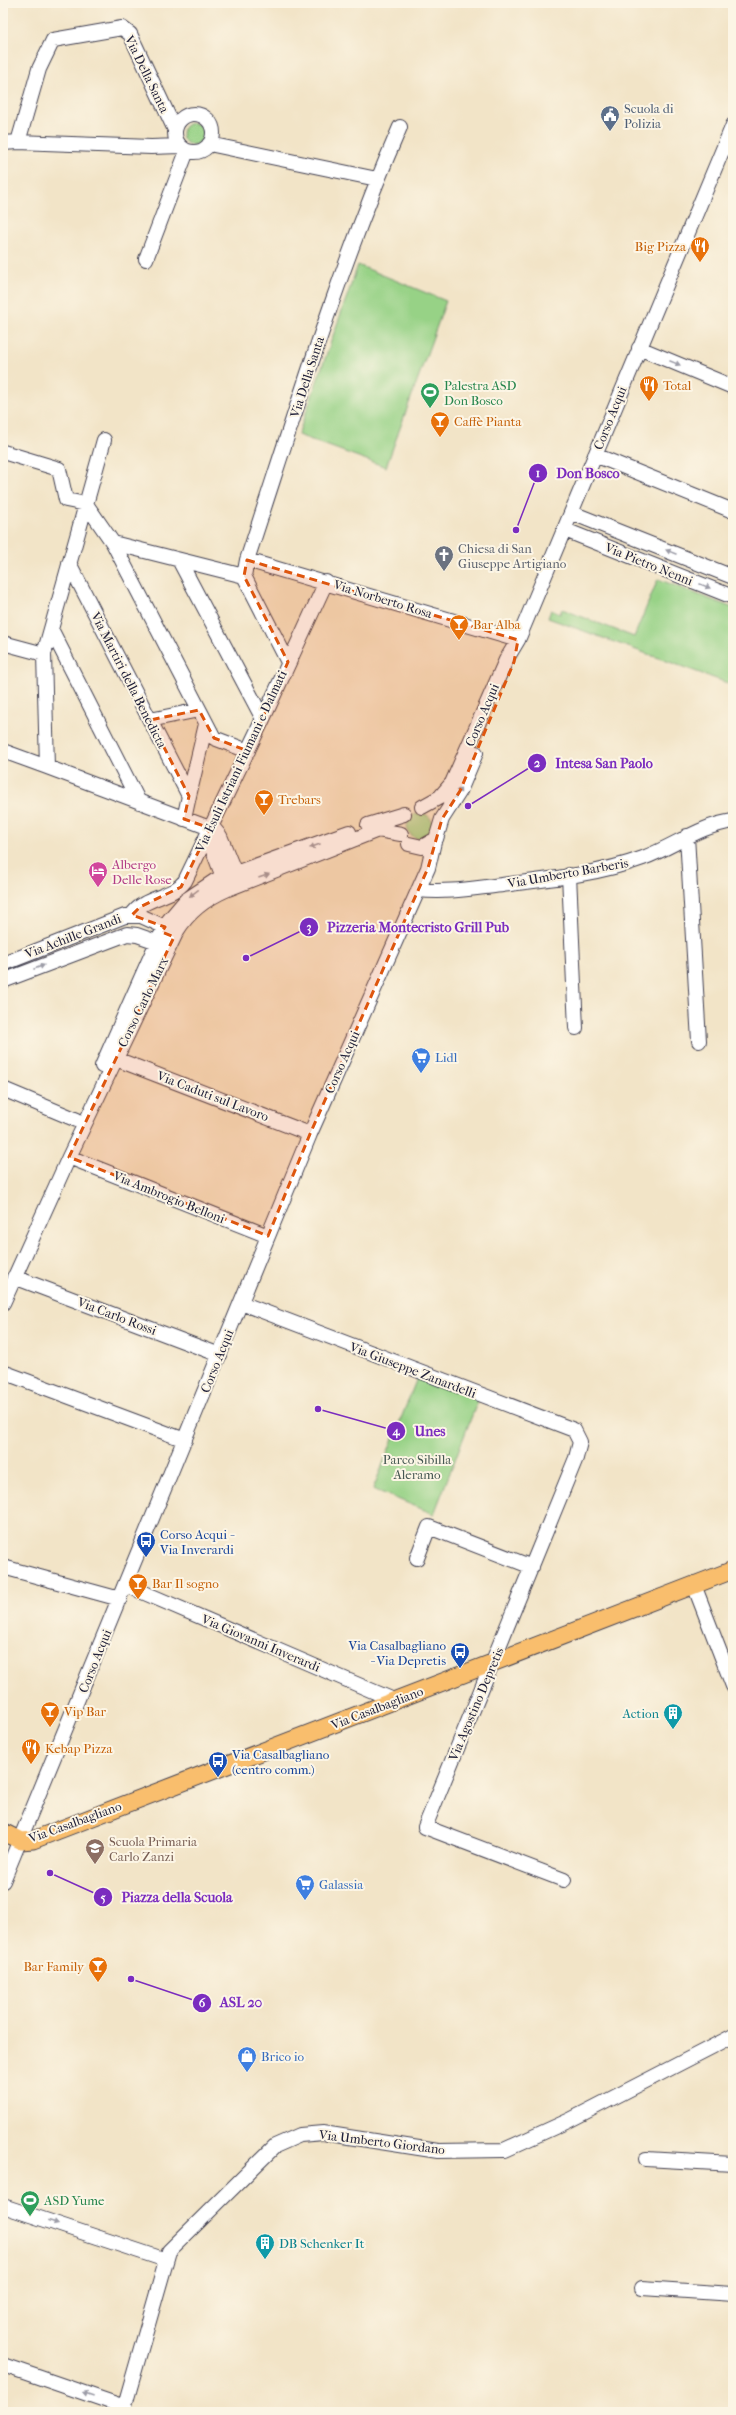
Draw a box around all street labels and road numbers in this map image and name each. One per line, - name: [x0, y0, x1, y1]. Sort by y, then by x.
- street label: Via Della Santa: [121, 32, 173, 116]
- street label: Via Della Santa: [287, 334, 327, 420]
- street label: Corso Acqui: [590, 384, 630, 452]
- street label: Via Pietro Nenni: [602, 539, 695, 589]
- street label: Via Norberto Rosa: [331, 577, 435, 621]
- street label: Via Martiri della Benedicta: [88, 609, 170, 751]
- street label: Via Esuli Istriani Fiumani e Dalmati: [192, 668, 290, 855]
- street label: Corso Acqui: [462, 681, 502, 749]
- street label: Via Umberto Barberis: [506, 855, 630, 891]
- street label: Via Achille Grandi: [22, 911, 123, 962]
- street label: Corso Carlo Marx: [115, 954, 171, 1049]
- street label: Corso Acqui: [322, 1028, 363, 1096]
- street label: Via Caduti sul Lavoro: [154, 1067, 271, 1124]
- street label: Via Ambrogio Belloni: [110, 1167, 227, 1226]
- street label: Via Carlo Rossi: [74, 1294, 159, 1338]
- street label: Corso Acqui: [197, 1327, 237, 1395]
- street label: Via Giuseppe Zanardelli: [347, 1339, 478, 1401]
- street label: Via Giovanni Inverardi: [199, 1611, 323, 1675]
- street label: Corso Acqui: [75, 1627, 115, 1695]
- street label: Via Agostino Depretis: [445, 1645, 507, 1764]
- street label: Via Casalbagliano: [328, 1683, 426, 1733]
- street label: Via Casalbagliano: [26, 1798, 124, 1846]
- street label: Via Umberto Giordano: [317, 2127, 446, 2157]

